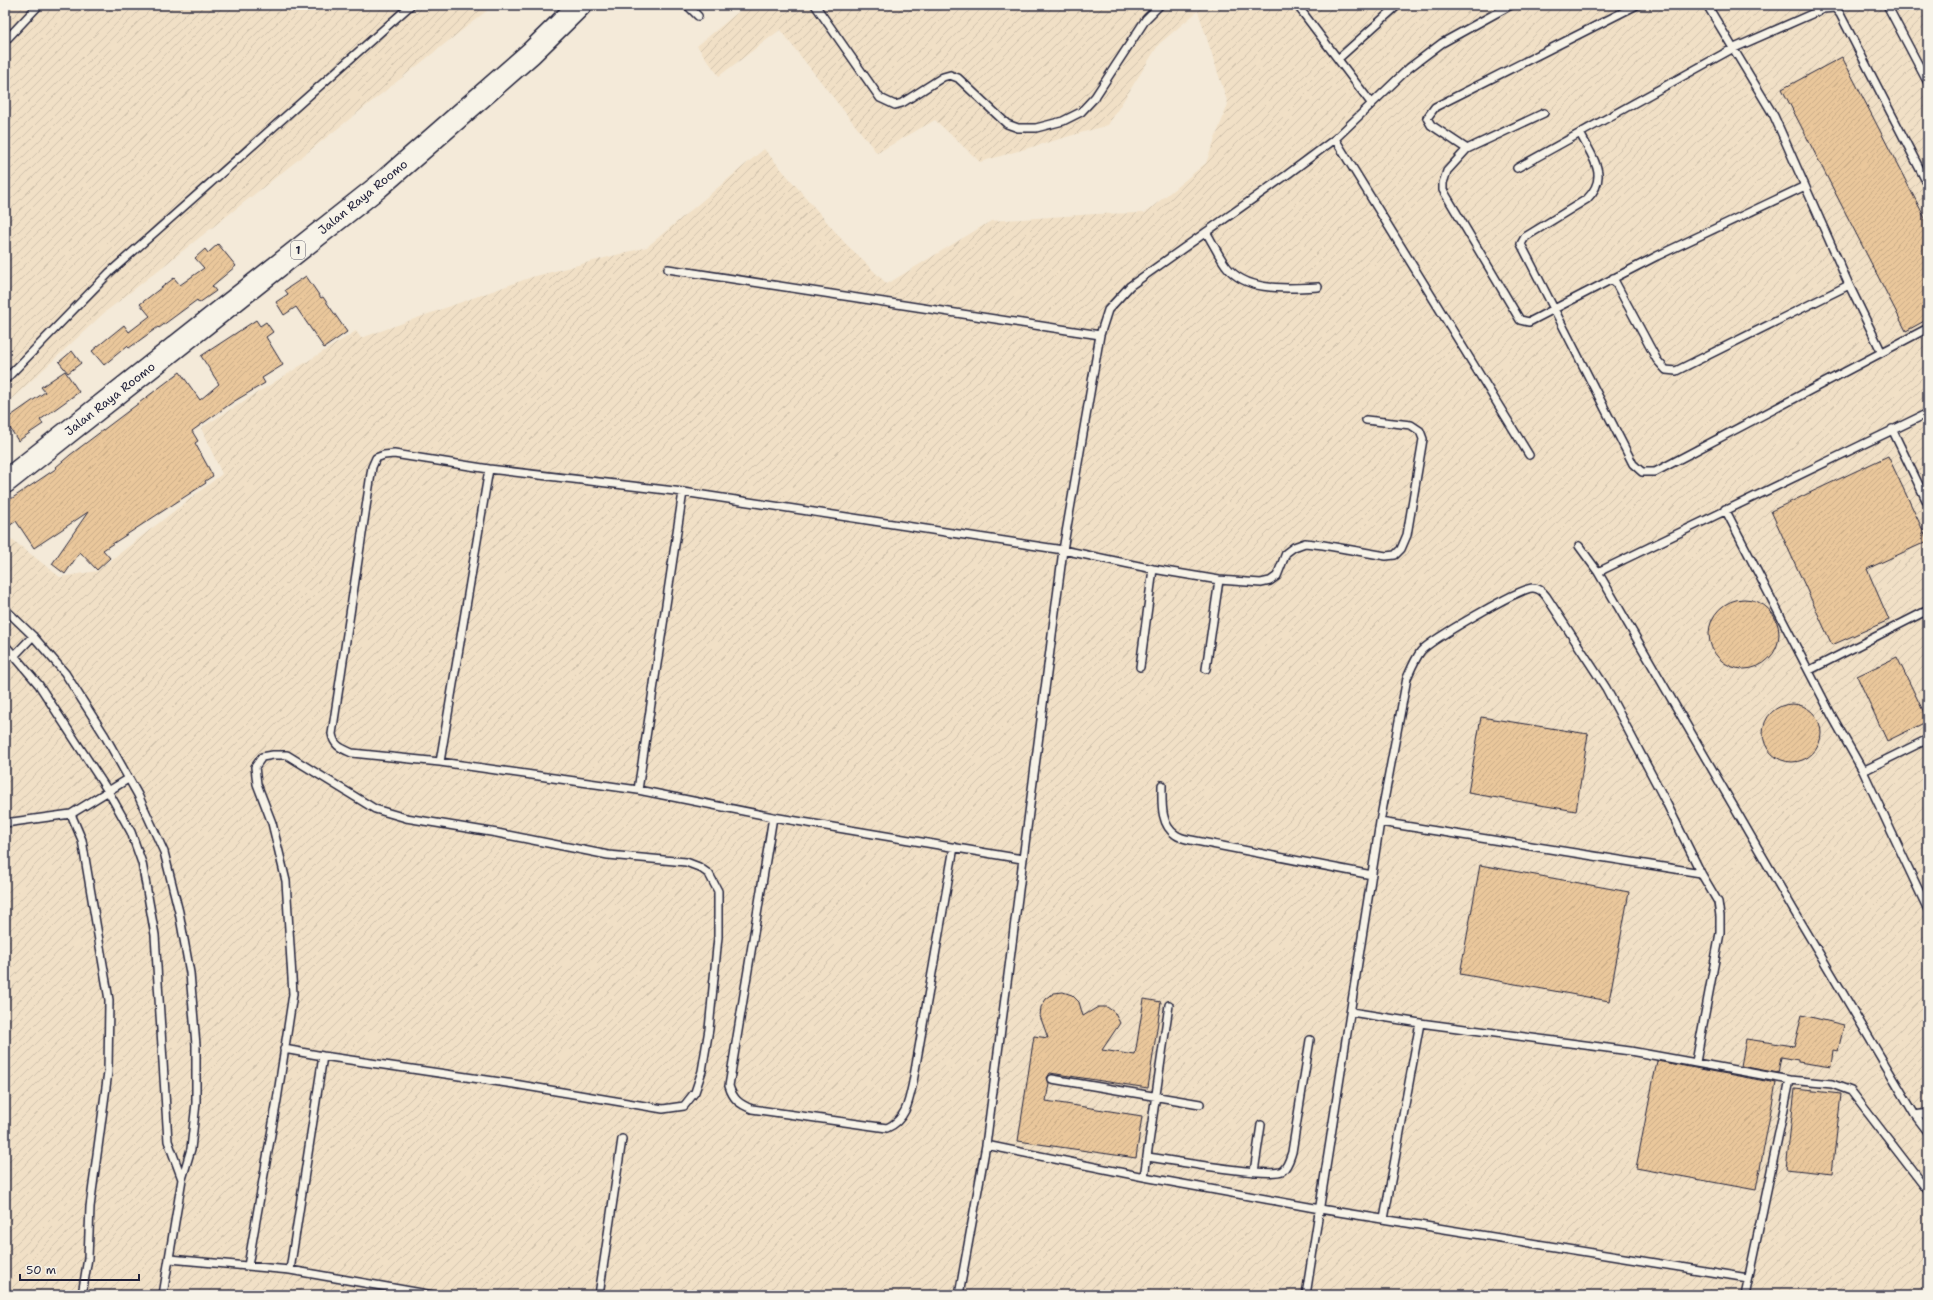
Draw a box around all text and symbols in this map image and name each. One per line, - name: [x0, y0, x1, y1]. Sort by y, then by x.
- street label: Jalan Raya Roomo: [315, 156, 411, 238]
- road number: 1: [291, 241, 305, 259]
- street label: Jalan Raya Roomo: [61, 359, 159, 439]
- scale bar: [20, 1256, 139, 1282]
- text: 50 m: [26, 1262, 56, 1278]

